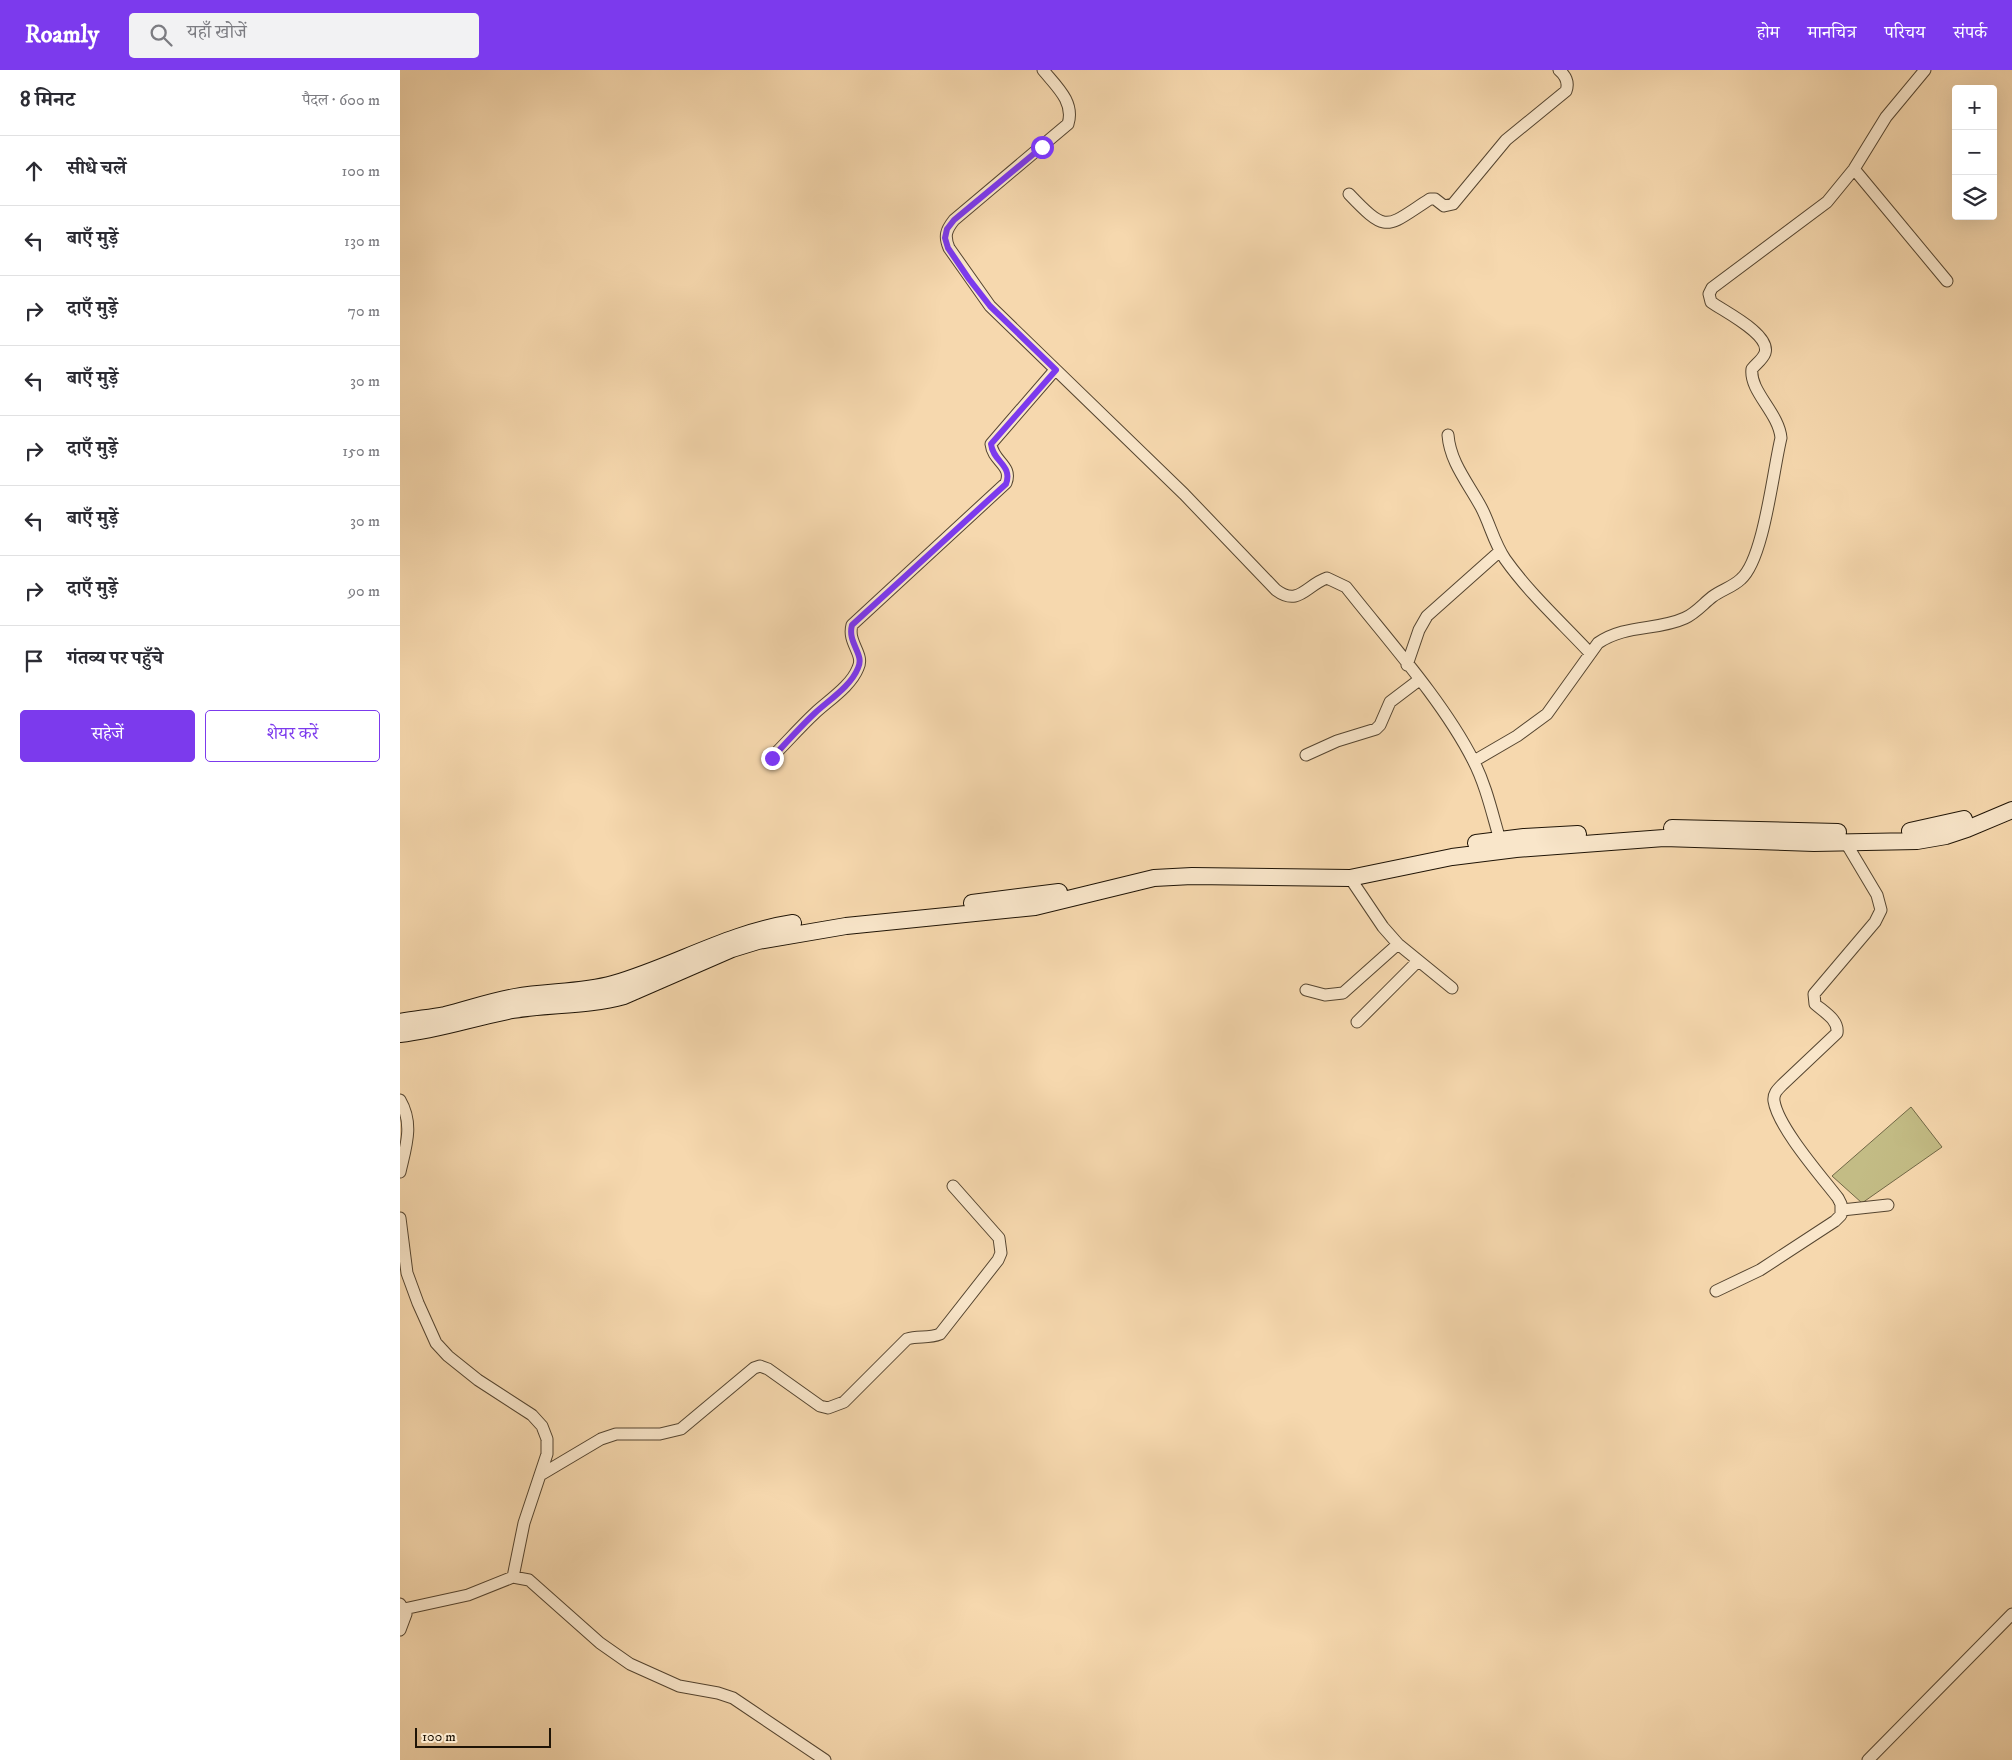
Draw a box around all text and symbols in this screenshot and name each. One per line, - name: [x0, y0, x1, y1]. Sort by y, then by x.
- search box: [129, 13, 479, 58]
- text: Roamly: [25, 20, 99, 50]
- icon: search: [147, 21, 175, 49]
- text: यहाँ खोजें: [187, 21, 247, 44]
- text: होम: [1757, 22, 1780, 44]
- text: मानचित्र: [1808, 22, 1856, 44]
- text: परिचय: [1884, 22, 1925, 44]
- text: संपर्क: [1953, 22, 1987, 44]
- map controls: [1952, 85, 1997, 220]
- button: +: [1952, 85, 1997, 130]
- text: 8 मिनट: [20, 87, 75, 113]
- text: पैदल · 600 m: [302, 90, 380, 110]
- button: −: [1952, 130, 1997, 175]
- route start: [1031, 136, 1054, 159]
- icon: ahead: [20, 157, 48, 185]
- text: सीधे चलें: [67, 157, 126, 180]
- text: 100 m: [342, 161, 380, 181]
- button: layers: [1952, 175, 1997, 220]
- icon: left: [20, 227, 48, 255]
- text: बाएँ मुड़ें: [67, 227, 118, 250]
- text: 130 m: [344, 231, 380, 251]
- icon: right: [20, 297, 48, 325]
- text: दाएँ मुड़ें: [67, 297, 118, 320]
- text: 70 m: [348, 301, 380, 321]
- icon: left: [20, 367, 48, 395]
- text: बाएँ मुड़ें: [67, 367, 118, 390]
- text: 30 m: [350, 371, 380, 391]
- icon: right: [20, 437, 48, 465]
- text: दाएँ मुड़ें: [67, 437, 118, 460]
- text: 150 m: [342, 441, 380, 461]
- icon: left: [20, 507, 48, 535]
- text: बाएँ मुड़ें: [67, 507, 118, 530]
- text: 30 m: [350, 511, 380, 531]
- icon: right: [20, 577, 48, 605]
- text: दाएँ मुड़ें: [67, 577, 118, 600]
- text: 90 m: [348, 581, 380, 601]
- icon: arrive: [20, 647, 48, 675]
- text: गंतव्य पर पहुँचे: [67, 647, 163, 670]
- button: सहेजें: [20, 710, 195, 762]
- button: शेयर करें: [205, 710, 380, 762]
- route end: [761, 747, 784, 770]
- scale bar: [415, 1725, 551, 1748]
- text: 100 m: [422, 1728, 456, 1746]

